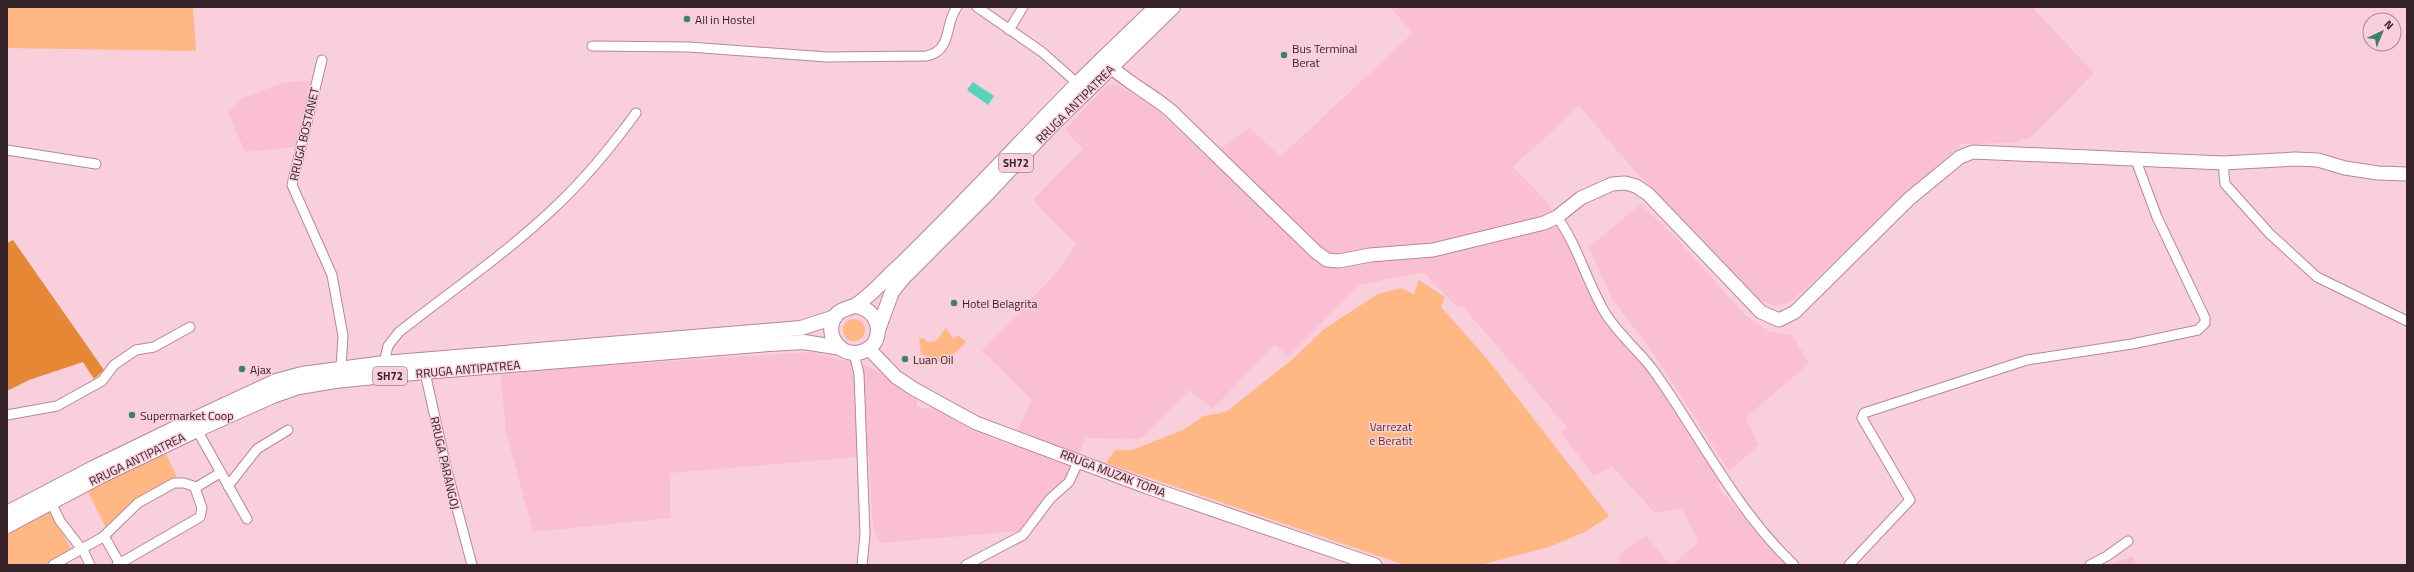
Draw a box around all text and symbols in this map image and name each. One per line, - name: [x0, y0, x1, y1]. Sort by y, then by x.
- place label: All in Hostel: [695, 10, 755, 29]
- north arrow: [2362, 12, 2402, 52]
- marker: All in Hostel: [682, 14, 692, 24]
- text: N: [2381, 16, 2397, 33]
- place label: Bus Terminal Berat: [1292, 39, 1357, 72]
- marker: Bus Terminal Berat: [1279, 50, 1289, 60]
- street label: RRUGA ANTIPATREA: [1031, 60, 1119, 148]
- street label: RRUGA BOSTANET: [284, 85, 324, 183]
- road number: SH72: [999, 154, 1033, 172]
- place label: Hotel Belagrita: [962, 294, 1037, 313]
- marker: Hotel Belagrita: [949, 298, 959, 308]
- place label: Luan Oil: [913, 350, 953, 369]
- marker: Luan Oil: [900, 354, 910, 364]
- street label: RRUGA ANTIPATREA: [415, 355, 521, 383]
- place label: Ajax: [250, 360, 272, 379]
- marker: Ajax: [237, 364, 247, 374]
- road number: SH72: [373, 367, 407, 385]
- place label: Supermarket Coop: [140, 406, 233, 425]
- marker: Supermarket Coop: [127, 410, 137, 420]
- street label: RRUGA PARANGOJ: [425, 415, 465, 511]
- park label: Varrezat e Beratit: [1369, 417, 1413, 450]
- street label: RRUGA ANTIPATREA: [86, 427, 188, 491]
- street label: RRUGA MUZAK TOPIA: [1057, 444, 1169, 502]

